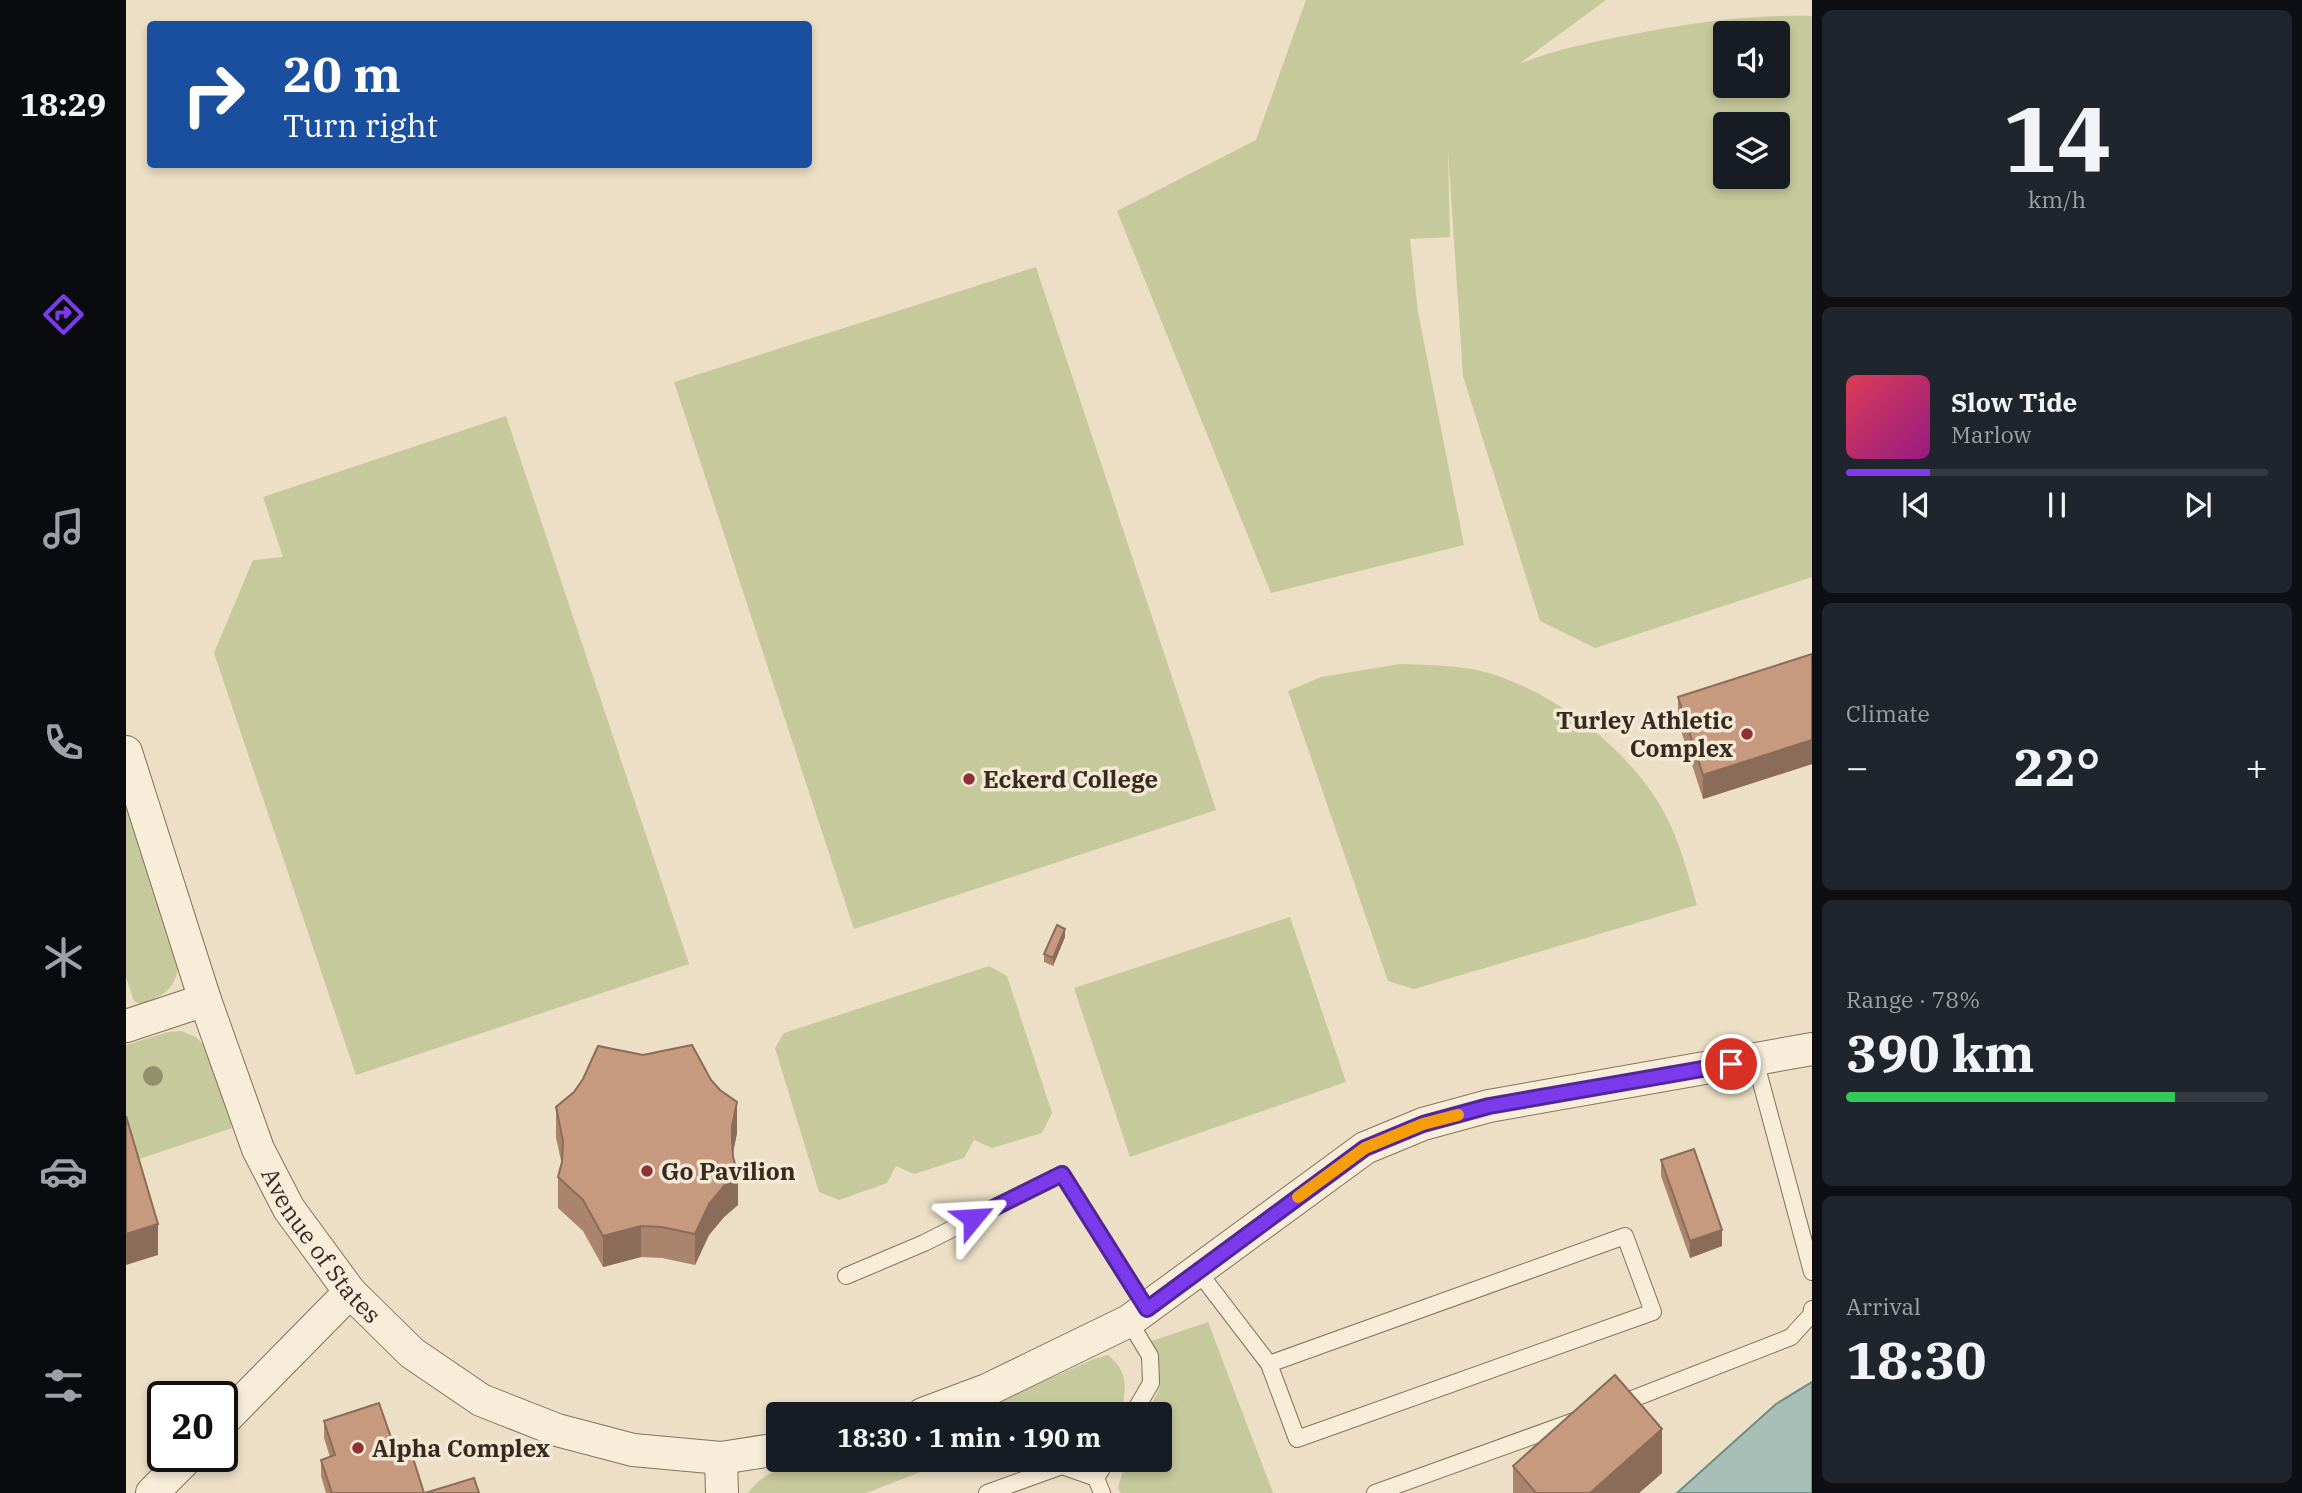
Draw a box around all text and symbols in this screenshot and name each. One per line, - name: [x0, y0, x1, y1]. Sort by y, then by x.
- map controls: [1713, 21, 1790, 189]
- button: sound: [1713, 21, 1790, 98]
- text: 20 m: [283, 42, 401, 105]
- icon: right: [168, 49, 259, 140]
- text: 14: [2002, 79, 2112, 197]
- text: 18:29: [20, 83, 106, 125]
- text: Turn right: [283, 104, 438, 146]
- button: layers: [1713, 112, 1790, 189]
- text: km/h: [2028, 184, 2086, 214]
- icon: directions: [39, 290, 88, 339]
- text: Slow Tide: [1951, 385, 2077, 419]
- text: Marlow: [1951, 419, 2031, 449]
- icon: previous: [1897, 486, 1935, 524]
- icon: pause: [2038, 486, 2076, 524]
- icon: next: [2179, 486, 2217, 524]
- icon: music: [39, 504, 88, 553]
- text: Climate: [1846, 698, 1930, 728]
- place label: Turley Athletic Complex: [1556, 704, 1733, 764]
- icon: phone: [39, 718, 88, 767]
- marker: Turley Athletic Complex: [1739, 726, 1755, 742]
- text: 22°: [2014, 733, 2100, 800]
- text: −: [1846, 742, 1869, 791]
- text: +: [2245, 742, 2268, 791]
- place label: Eckerd College: [983, 763, 1158, 795]
- marker: Eckerd College: [961, 771, 977, 787]
- icon: climate: [39, 933, 88, 982]
- text: Range · 78%: [1846, 984, 1980, 1014]
- text: 390 km: [1846, 1019, 2035, 1086]
- pin: [1701, 1034, 1761, 1094]
- icon: arrive: [1712, 1045, 1750, 1083]
- icon: car: [39, 1147, 88, 1196]
- place label: Go Pavilion: [661, 1155, 796, 1187]
- street label: Avenue of States: [254, 1162, 388, 1330]
- marker: Go Pavilion: [639, 1163, 655, 1179]
- position arrow: [936, 1181, 1010, 1255]
- text: Arrival: [1846, 1291, 1921, 1321]
- text: 18:30: [1846, 1326, 1987, 1393]
- icon: filters: [39, 1361, 88, 1410]
- speed limit sign: 20: [147, 1381, 238, 1472]
- text: 18:30 · 1 min · 190 m: [837, 1420, 1101, 1454]
- place label: Alpha Complex: [372, 1432, 550, 1464]
- marker: Alpha Complex: [350, 1440, 366, 1456]

